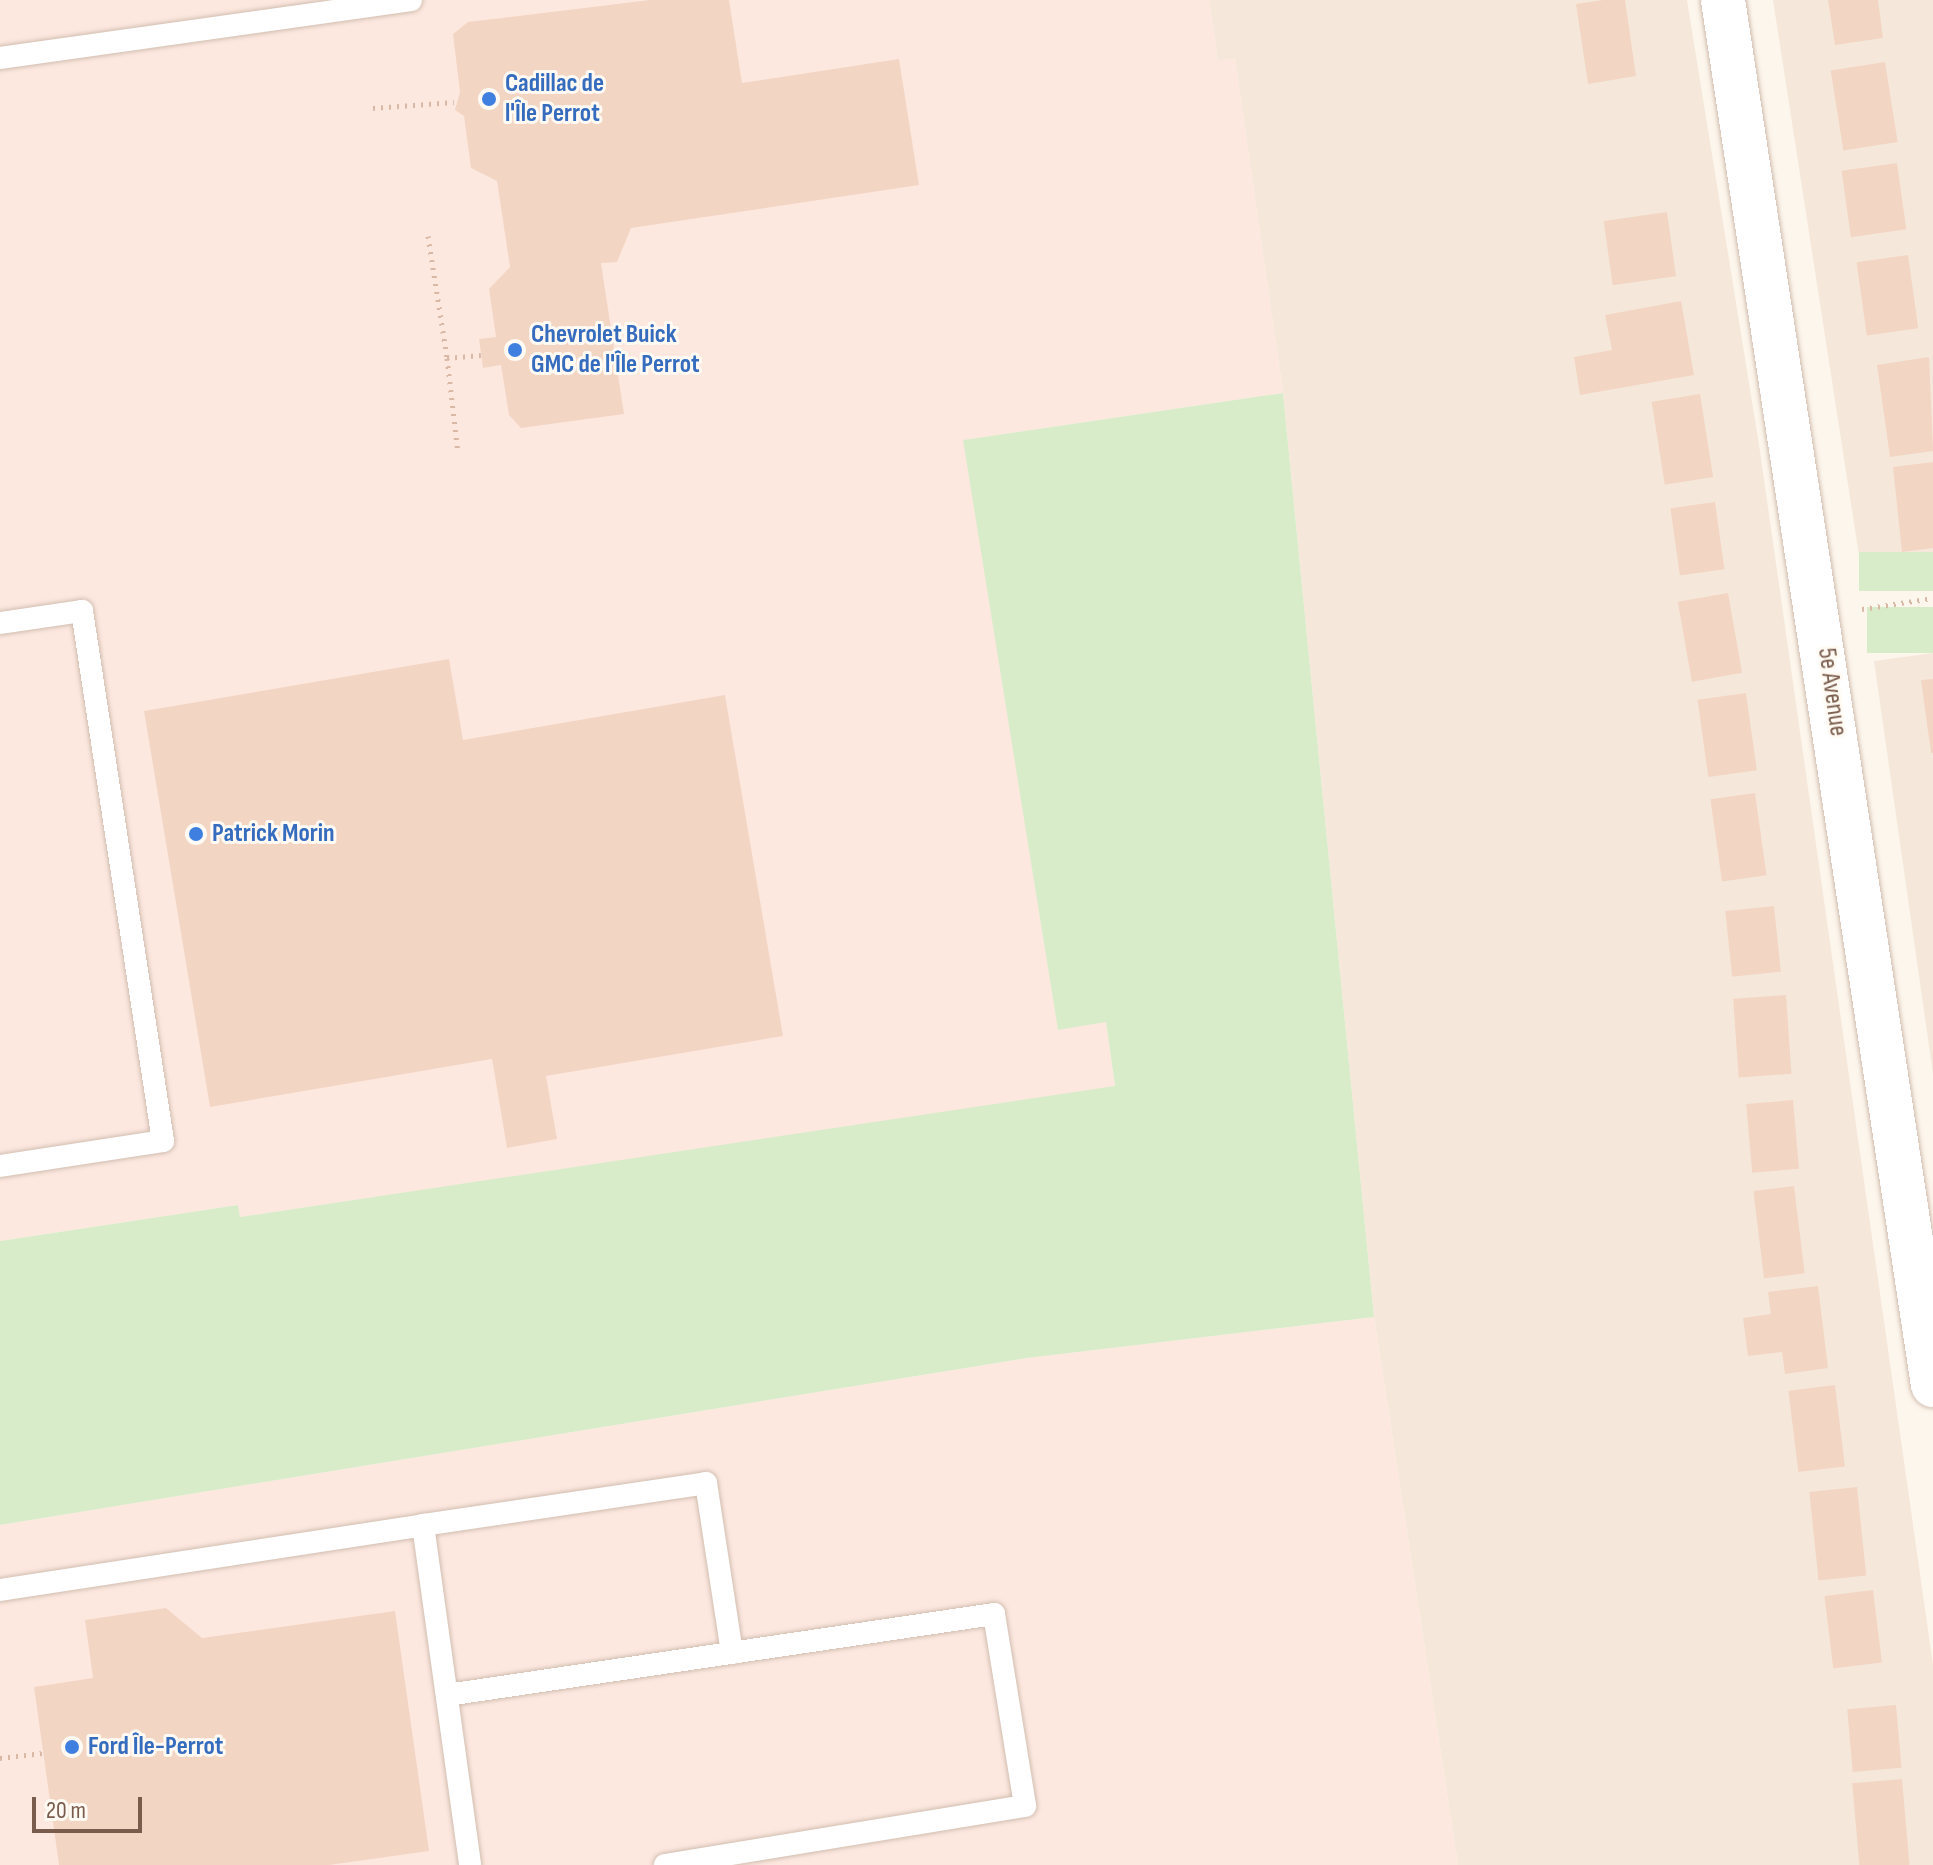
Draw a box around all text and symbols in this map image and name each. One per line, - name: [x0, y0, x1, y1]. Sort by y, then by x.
- place label: Cadillac de l'Île Perrot: [505, 68, 604, 130]
- marker: Cadillac de l'Île Perrot: [480, 90, 498, 108]
- place label: Chevrolet Buick GMC de l'Île Perrot: [531, 319, 700, 380]
- marker: Chevrolet Buick GMC de l'Île Perrot: [506, 341, 524, 359]
- street label: 5e Avenue: [1810, 646, 1854, 738]
- place label: Patrick Morin: [212, 818, 335, 850]
- marker: Patrick Morin: [187, 825, 205, 843]
- place label: Ford Île-Perrot: [88, 1731, 223, 1763]
- marker: Ford Île-Perrot: [63, 1738, 81, 1756]
- scale bar: [36, 1781, 146, 1831]
- text: 20 m: [46, 1796, 86, 1825]

